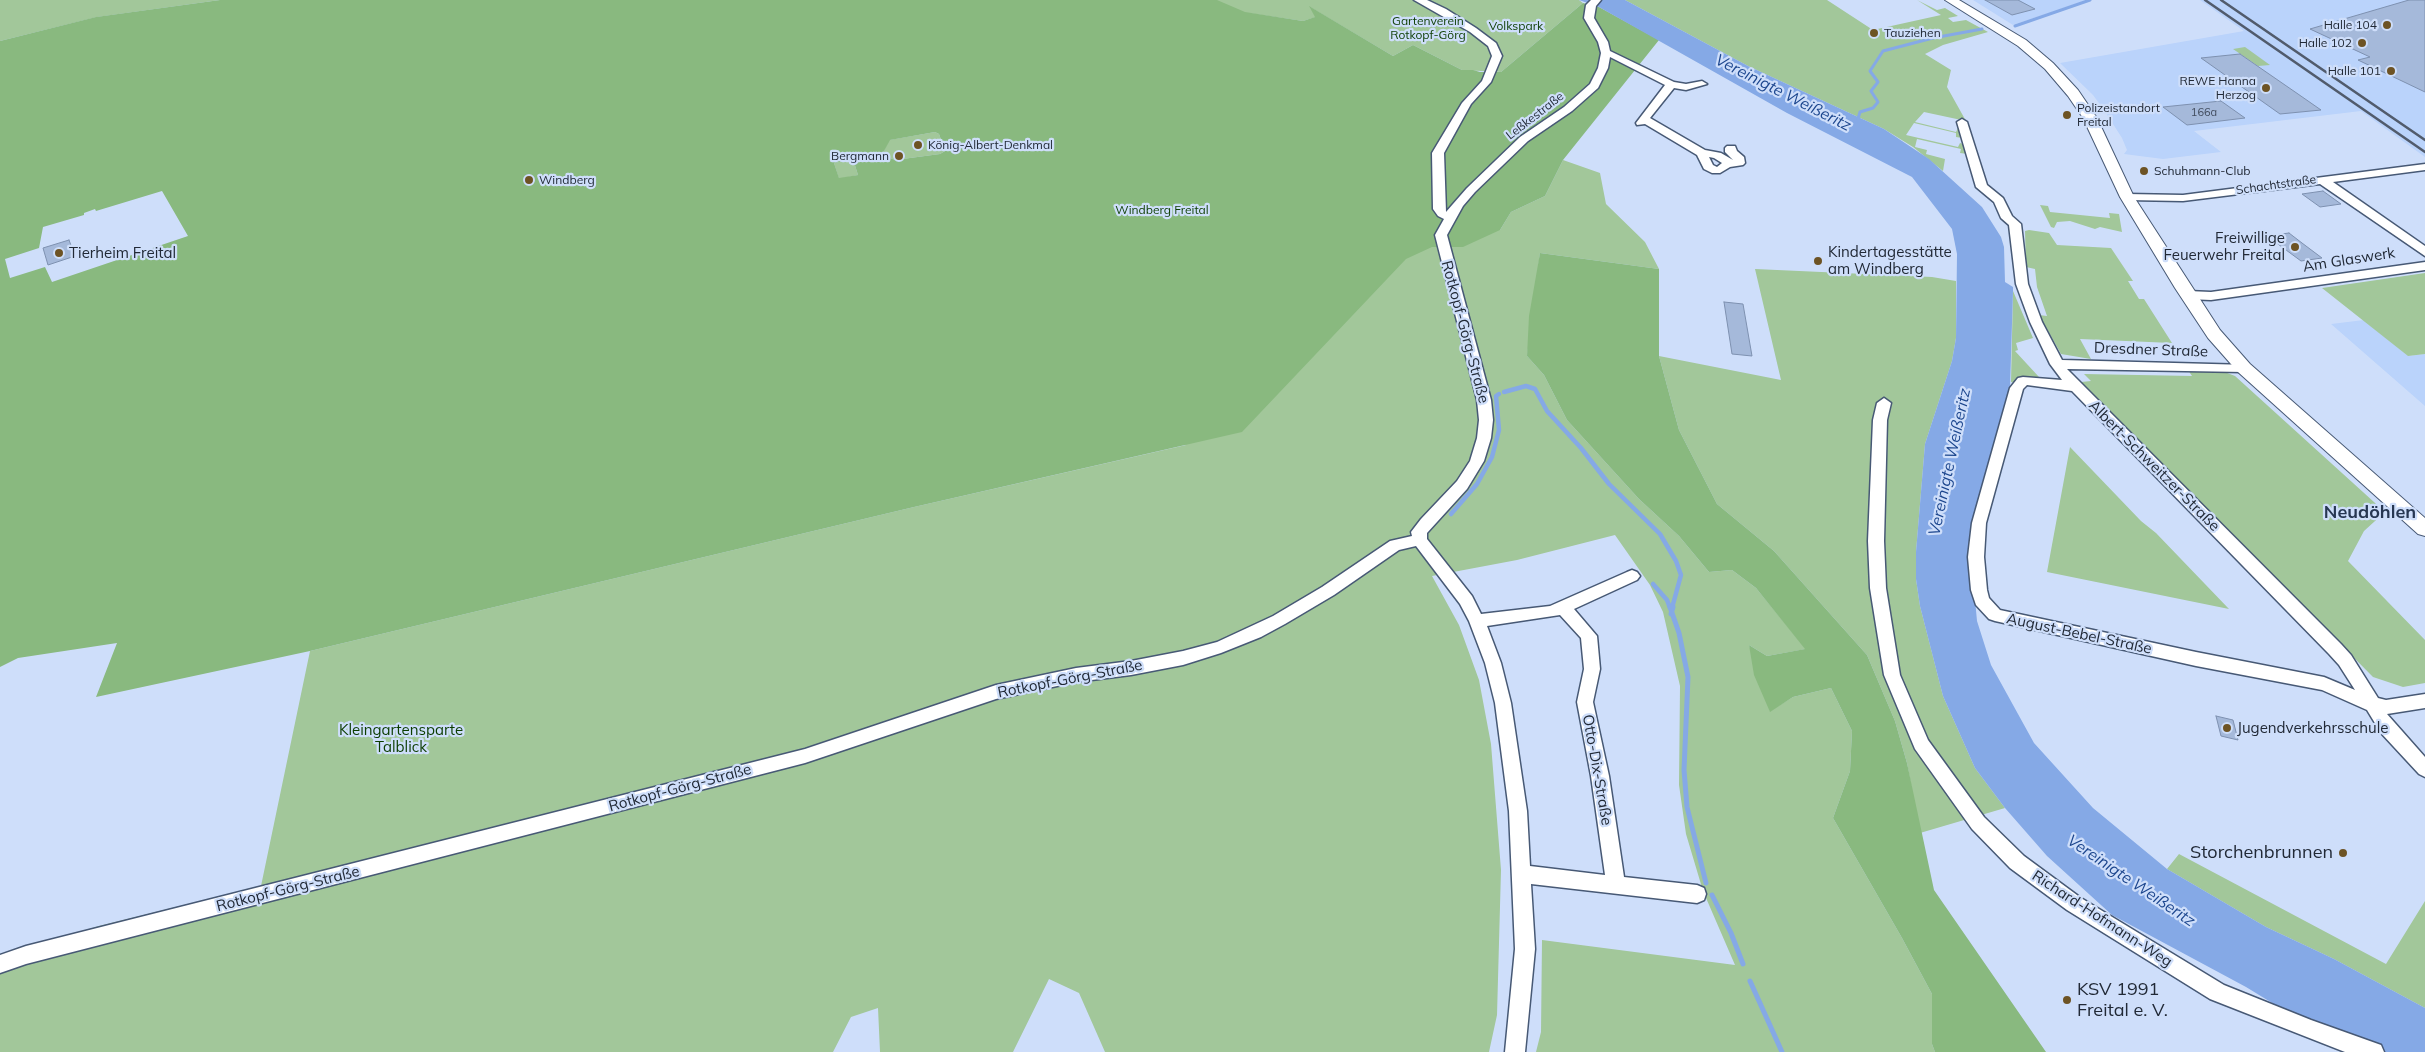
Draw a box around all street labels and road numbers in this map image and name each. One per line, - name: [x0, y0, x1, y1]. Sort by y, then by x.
- street label: Leßkestraße: [1503, 89, 1567, 143]
- street label: Schachtstraße: [2235, 172, 2317, 198]
- street label: Am Glaswerk: [2302, 244, 2396, 276]
- street label: Rotkopf-Görg-Straße: [1437, 259, 1493, 405]
- street label: Dresdner Straße: [2094, 339, 2208, 361]
- street label: Albert-Schweitzer-Straße: [2085, 397, 2223, 535]
- street label: August-Bebel-Straße: [2005, 610, 2153, 658]
- street label: Rotkopf-Görg-Straße: [996, 656, 1144, 702]
- street label: Otto-Dix-Straße: [1578, 713, 1616, 827]
- street label: Rotkopf-Görg-Straße: [607, 760, 753, 816]
- street label: Rotkopf-Görg-Straße: [215, 862, 361, 916]
- street label: Richard-Hofmann-Weg: [2029, 867, 2175, 971]

